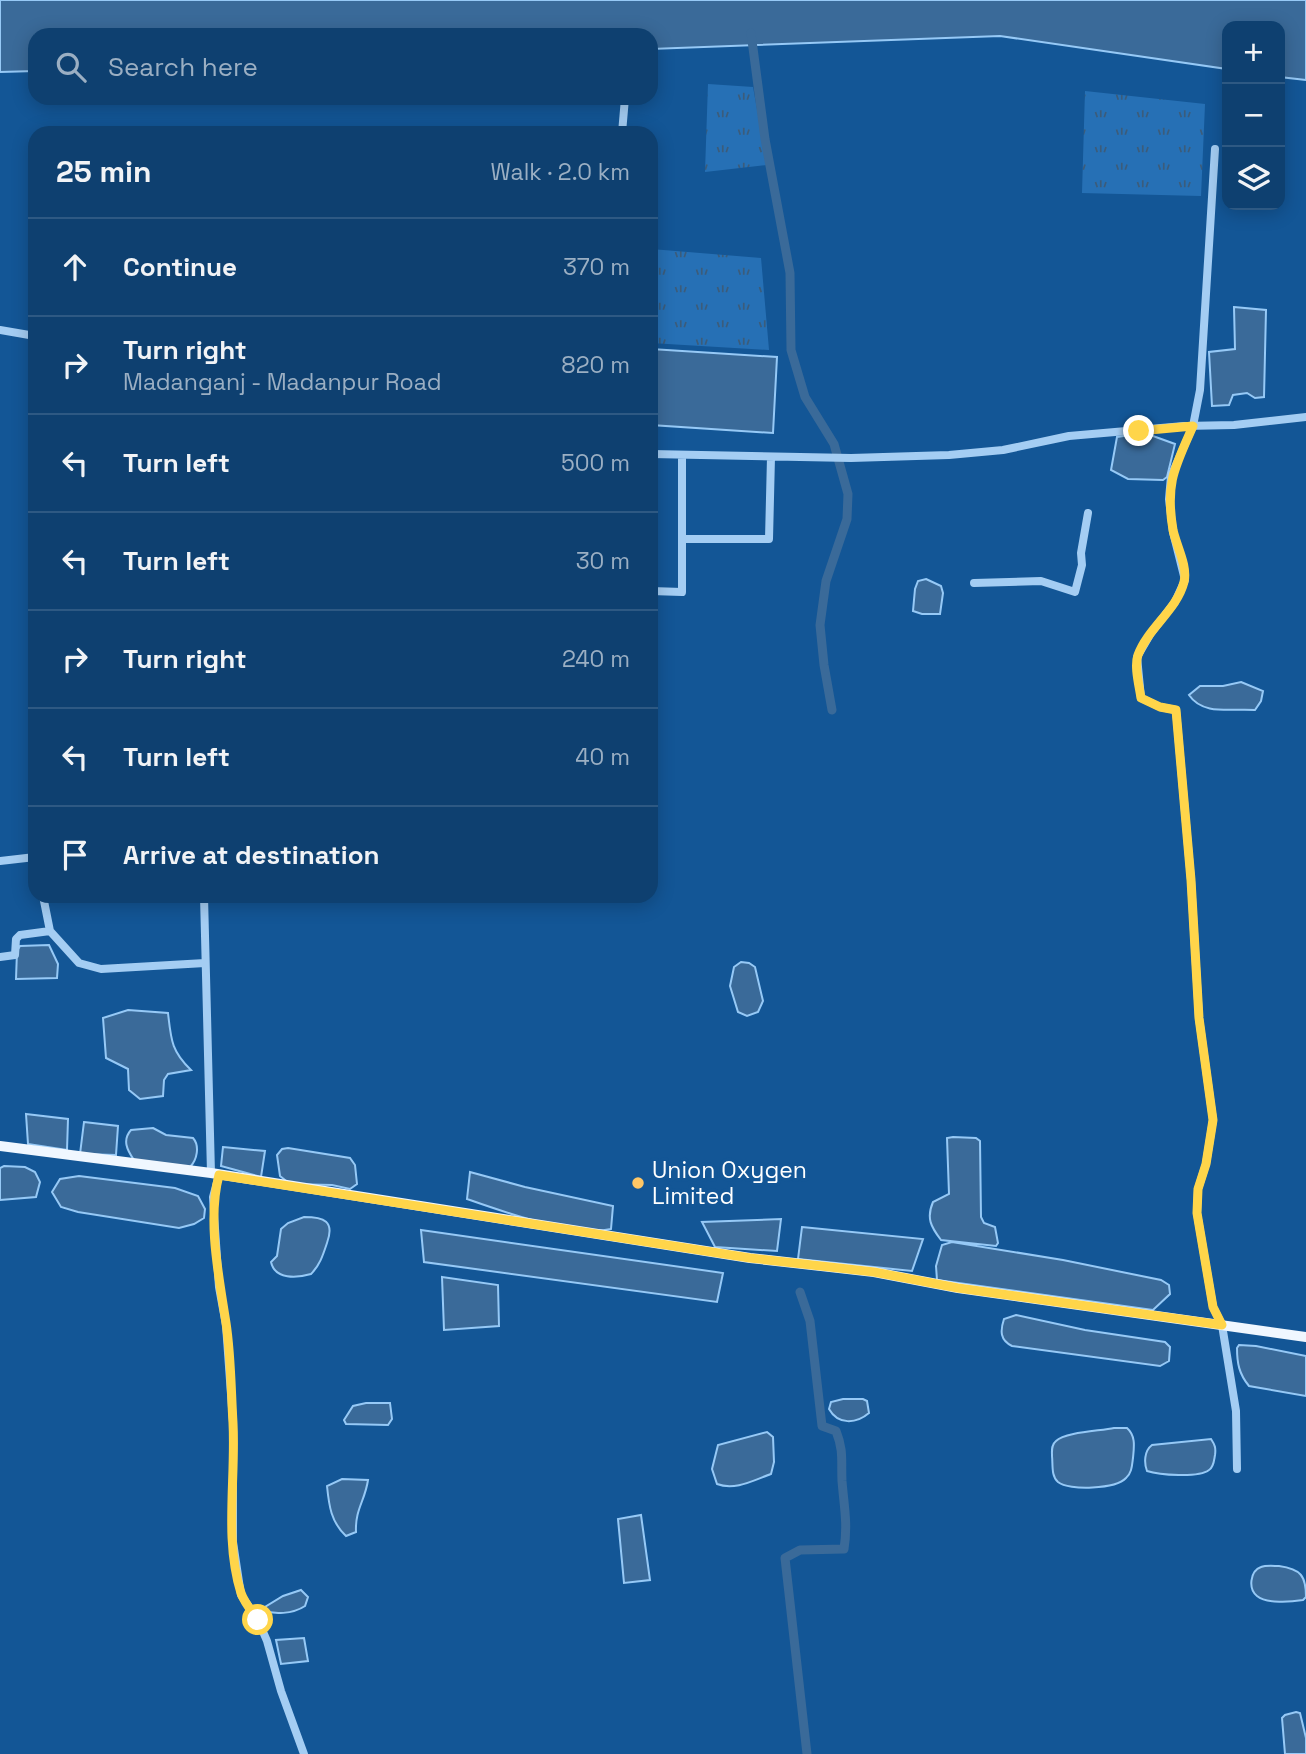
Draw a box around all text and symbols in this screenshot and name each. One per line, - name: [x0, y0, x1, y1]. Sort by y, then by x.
- map controls: [1222, 21, 1285, 210]
- button: +: [1222, 21, 1285, 84]
- search box: [28, 28, 658, 105]
- icon: search: [52, 48, 90, 86]
- text: Search here: [108, 50, 258, 84]
- button: −: [1222, 84, 1285, 147]
- button: layers: [1222, 147, 1285, 210]
- text: 25 min: [56, 152, 152, 191]
- text: Walk · 2.0 km: [491, 157, 630, 187]
- icon: ahead: [56, 248, 94, 286]
- text: Continue: [123, 250, 237, 284]
- text: 370 m: [563, 252, 630, 282]
- text: Turn right: [123, 333, 247, 367]
- icon: right: [56, 346, 94, 384]
- text: 820 m: [561, 350, 630, 380]
- text: Madanganj - Madanpur Road: [123, 367, 442, 397]
- route end: [1123, 415, 1154, 446]
- icon: left: [56, 444, 94, 482]
- text: Turn left: [123, 446, 230, 480]
- text: 500 m: [561, 448, 630, 478]
- icon: left: [56, 542, 94, 580]
- text: Turn left: [123, 544, 230, 578]
- text: 30 m: [576, 546, 630, 576]
- icon: right: [56, 640, 94, 678]
- text: Turn right: [123, 642, 247, 676]
- text: 240 m: [562, 644, 630, 674]
- icon: left: [56, 738, 94, 776]
- text: Turn left: [123, 740, 230, 774]
- text: 40 m: [575, 742, 630, 772]
- icon: arrive: [56, 836, 94, 874]
- text: Arrive at destination: [123, 838, 380, 872]
- place label: Union Oxygen Limited: [652, 1155, 807, 1211]
- marker: Union Oxygen Limited: [630, 1175, 646, 1191]
- route start: [242, 1604, 273, 1635]

